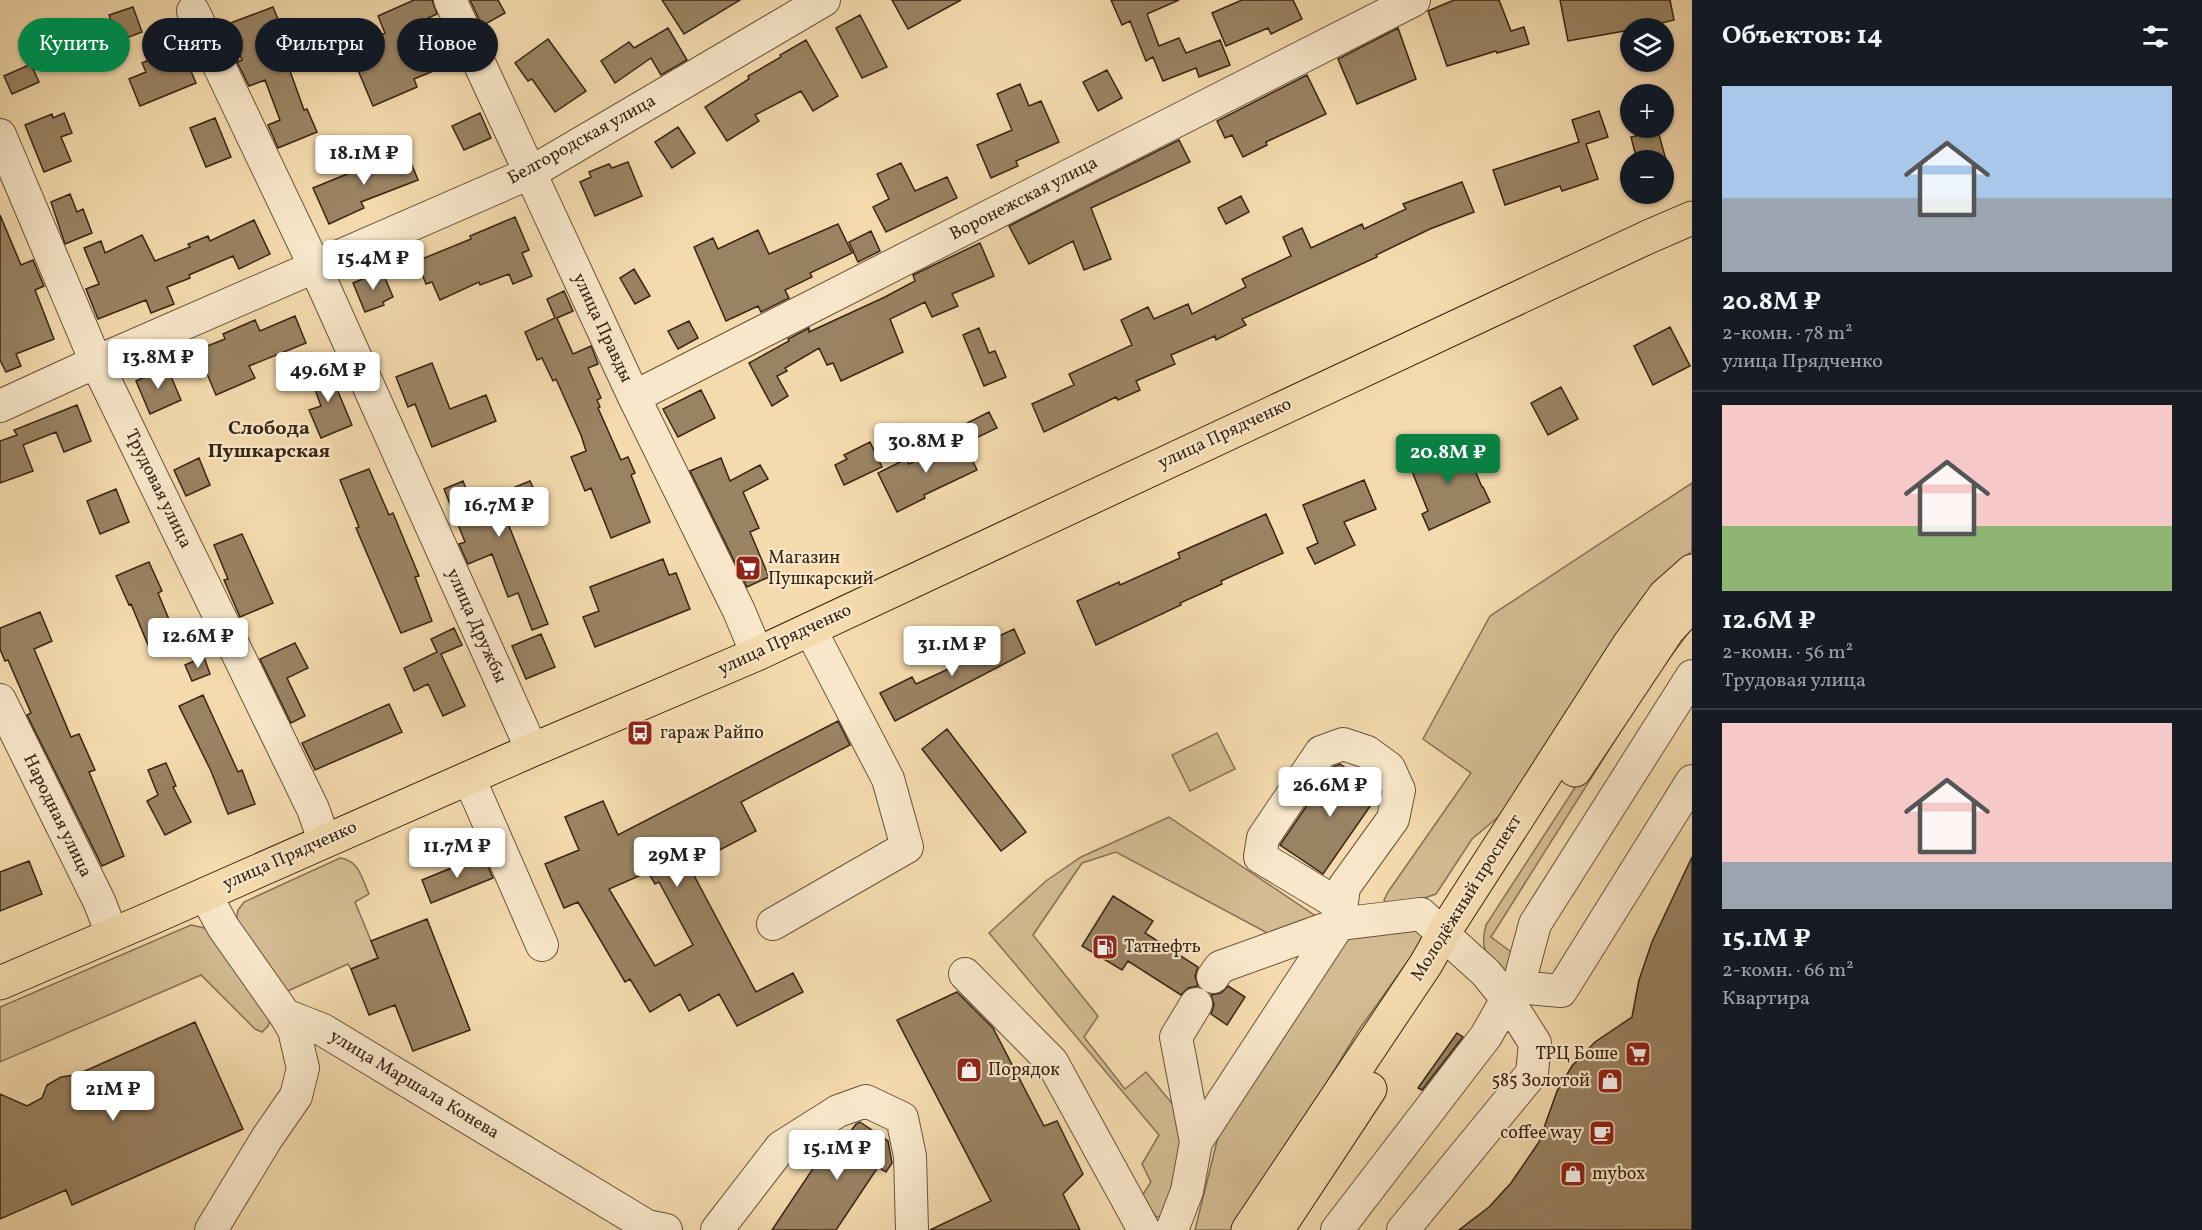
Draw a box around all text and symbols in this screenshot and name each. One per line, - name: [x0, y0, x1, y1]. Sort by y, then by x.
- chip: Купить: [18, 18, 130, 72]
- chip: Снять: [142, 18, 243, 72]
- chip: Фильтры: [255, 18, 385, 72]
- chip: Новое: [397, 18, 498, 72]
- map controls: [1620, 18, 1674, 204]
- button: layers: [1620, 18, 1674, 72]
- text: Объектов: 14: [1722, 18, 1883, 54]
- icon: filters: [2139, 20, 2172, 53]
- button: +: [1620, 84, 1674, 138]
- street label: Белгородская улица: [503, 89, 661, 191]
- icon: home: [1893, 125, 2001, 233]
- pin: 18.1M ₽: [309, 135, 419, 186]
- text: 18.1M ₽: [329, 140, 399, 168]
- button: −: [1620, 150, 1674, 204]
- street label: Воронежская улица: [946, 151, 1102, 247]
- pin: 15.4M ₽: [318, 240, 428, 291]
- text: 15.4M ₽: [337, 245, 409, 273]
- street label: улица Правды: [566, 269, 638, 387]
- text: 20.8M ₽: [1722, 284, 1821, 320]
- text: 2-комн. · 78 m²: [1722, 320, 1853, 348]
- pin: 13.8M ₽: [103, 339, 213, 390]
- text: 13.8M ₽: [122, 344, 194, 372]
- text: улица Прядченко: [1722, 348, 1883, 376]
- pin: 49.6M ₽: [273, 352, 383, 403]
- text: 49.6M ₽: [290, 357, 366, 385]
- street label: улица Прядченко: [1154, 392, 1296, 476]
- district label: Слобода Пушкарская: [208, 415, 330, 466]
- pin: 30.8M ₽: [871, 423, 981, 474]
- street label: Трудовая улица: [118, 425, 198, 553]
- text: 30.8M ₽: [888, 428, 964, 456]
- pin: 20.8M ₽: [1393, 434, 1503, 485]
- text: 20.8M ₽: [1410, 439, 1486, 467]
- icon: home: [1893, 444, 2001, 552]
- pin: 16.7M ₽: [444, 487, 554, 538]
- text: 16.7M ₽: [464, 492, 534, 520]
- place label: Магазин Пушкарский: [768, 546, 873, 592]
- supermarket icon: Магазин Пушкарский: [733, 553, 763, 583]
- street label: улица Дружбы: [440, 565, 513, 688]
- street label: улица Прядченко: [714, 598, 856, 682]
- text: 12.6M ₽: [1722, 603, 1816, 639]
- pin: 12.6M ₽: [143, 618, 253, 669]
- text: 12.6M ₽: [162, 623, 234, 651]
- pin: 31.1M ₽: [897, 626, 1007, 677]
- text: 31.1M ₽: [918, 631, 987, 659]
- text: 2-комн. · 56 m²: [1722, 639, 1853, 667]
- text: Трудовая улица: [1722, 667, 1866, 695]
- bus stop icon: гараж Райпо: [625, 718, 655, 748]
- place label: гараж Райпо: [660, 721, 764, 746]
- street label: Народная улица: [16, 750, 98, 882]
- icon: home: [1893, 762, 2001, 870]
- pin: 26.6M ₽: [1275, 767, 1385, 818]
- text: 26.6M ₽: [1292, 772, 1368, 800]
- street label: Молодёжный проспект: [1405, 810, 1529, 986]
- street label: улица Прядченко: [219, 815, 361, 897]
- pin: 11.7M ₽: [402, 828, 512, 879]
- text: 11.7M ₽: [423, 833, 491, 861]
- pin: 29M ₽: [635, 837, 719, 888]
- text: 29M ₽: [648, 842, 706, 870]
- text: 15.1M ₽: [1722, 921, 1811, 957]
- fuel station icon: Татнефть: [1090, 932, 1120, 962]
- place label: Татнефть: [1124, 935, 1201, 960]
- text: 2-комн. · 66 m²: [1722, 957, 1854, 985]
- text: Квартира: [1722, 985, 1810, 1013]
- street label: улица Маршала Конева: [324, 1024, 504, 1146]
- supermarket icon: ТРЦ Боше: [1623, 1039, 1653, 1069]
- place label: ТРЦ Боше: [1536, 1042, 1618, 1067]
- shop icon: Порядок: [954, 1055, 984, 1085]
- place label: Порядок: [988, 1058, 1060, 1083]
- shop icon: 585 Золотой: [1595, 1066, 1625, 1096]
- place label: 585 Золотой: [1491, 1069, 1590, 1094]
- pin: 21M ₽: [71, 1071, 155, 1122]
- text: 21M ₽: [85, 1076, 141, 1104]
- cafe icon: coffee way: [1587, 1118, 1617, 1148]
- place label: coffee way: [1500, 1121, 1582, 1146]
- pin: 15.1M ₽: [782, 1130, 892, 1181]
- text: 15.1M ₽: [803, 1135, 871, 1163]
- shop icon: mybox: [1558, 1159, 1588, 1189]
- place label: mybox: [1592, 1162, 1645, 1187]

